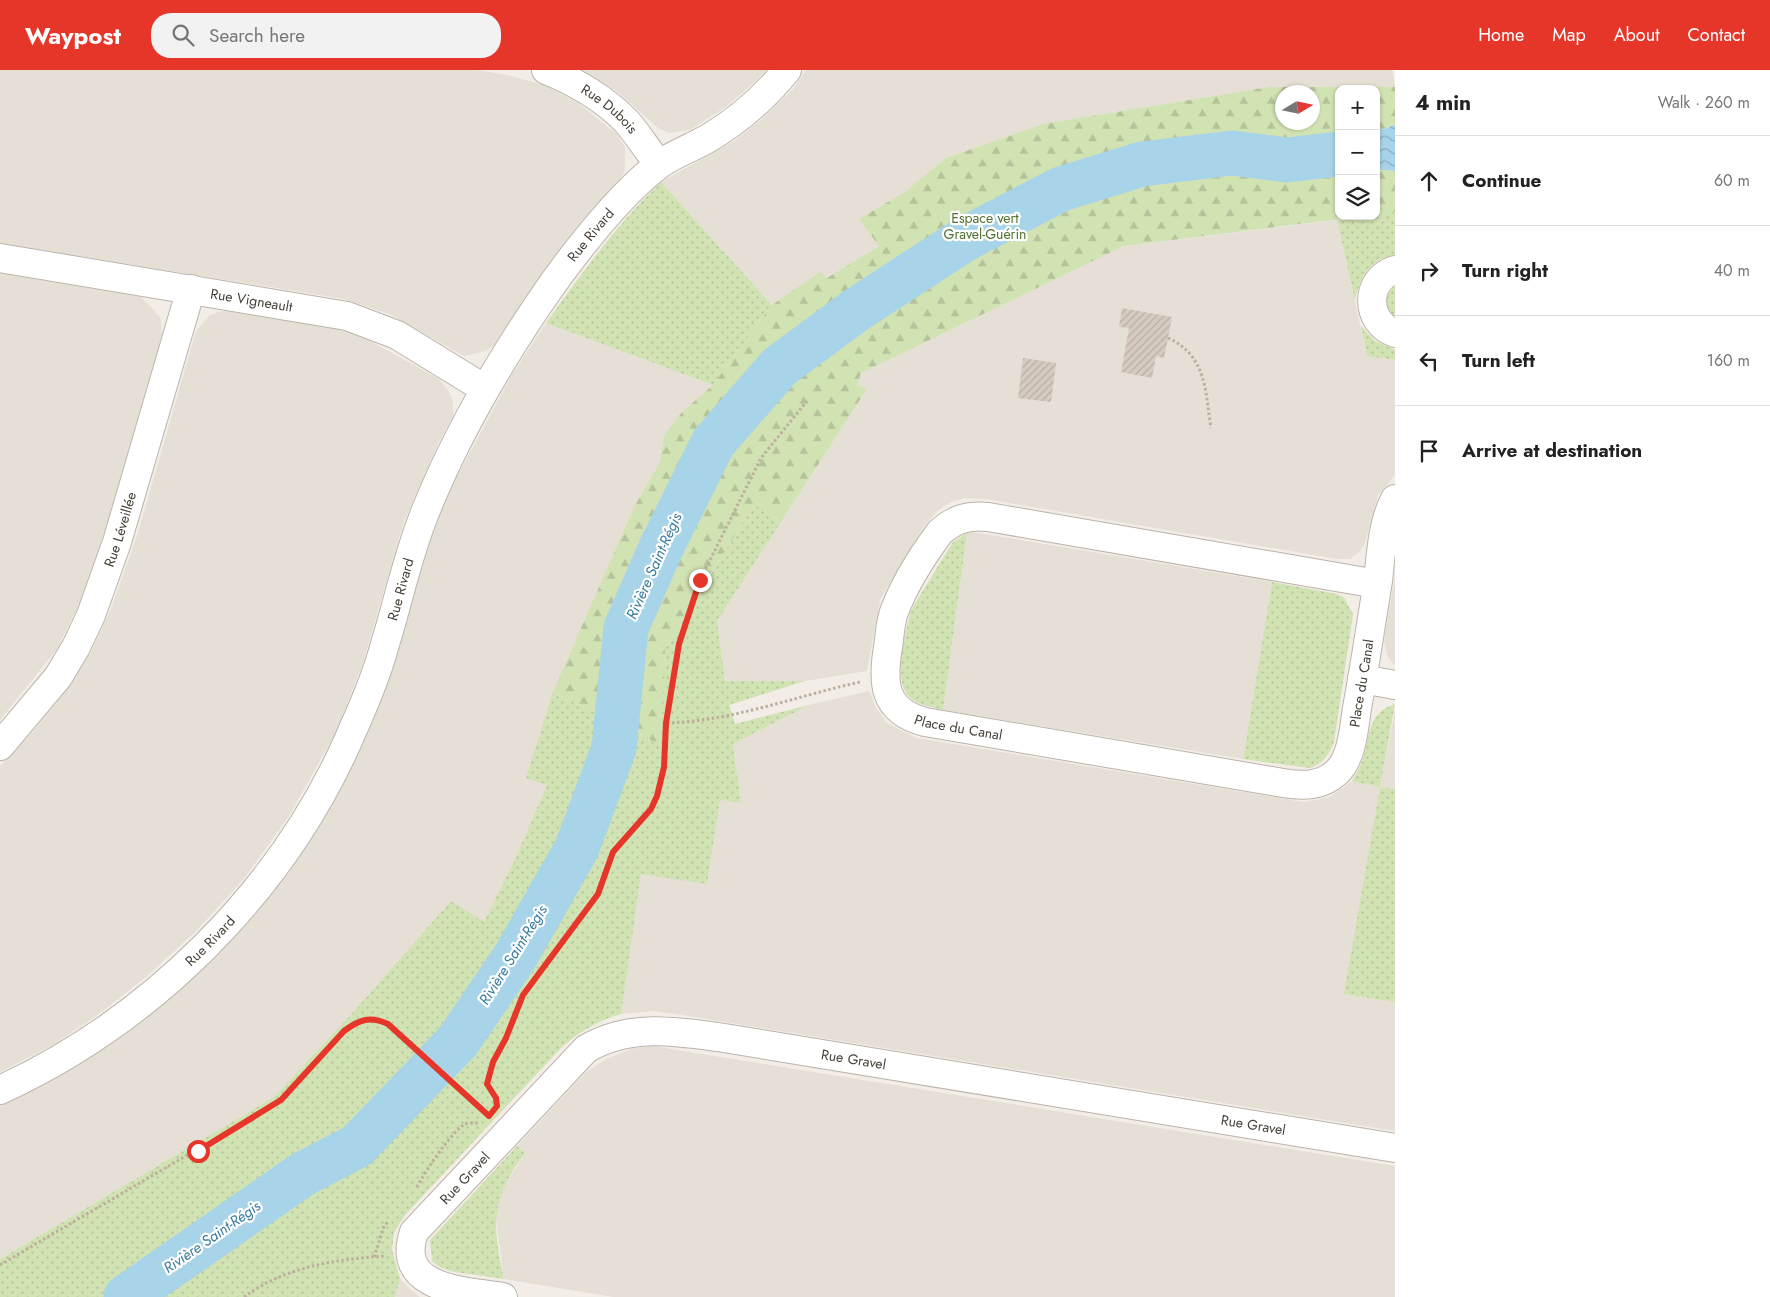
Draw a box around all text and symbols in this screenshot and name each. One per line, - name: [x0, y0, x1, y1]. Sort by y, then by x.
- search box: [151, 13, 501, 58]
- text: Waypost: [25, 18, 121, 53]
- icon: search: [169, 21, 197, 49]
- text: Search here: [209, 22, 305, 49]
- text: Home: [1478, 22, 1524, 48]
- text: Map: [1552, 22, 1586, 48]
- text: About: [1614, 22, 1659, 48]
- text: Contact: [1687, 22, 1745, 48]
- street label: Rue Dubois: [577, 79, 643, 138]
- north arrow: [1275, 85, 1320, 130]
- map controls: [1335, 85, 1380, 220]
- button: +: [1335, 85, 1380, 130]
- text: 4 min: [1415, 88, 1471, 118]
- text: Walk · 260 m: [1658, 91, 1750, 114]
- button: −: [1335, 130, 1380, 175]
- icon: ahead: [1415, 167, 1443, 195]
- text: Continue: [1462, 167, 1541, 194]
- text: 60 m: [1714, 169, 1750, 192]
- button: layers: [1335, 175, 1380, 220]
- street label: Rue Rivard: [562, 204, 619, 266]
- park label: Espace vert Gravel-Guérin: [944, 208, 1026, 244]
- icon: right: [1415, 257, 1443, 285]
- text: Turn right: [1462, 257, 1548, 284]
- text: 40 m: [1714, 259, 1750, 282]
- street label: Rue Vigneault: [209, 283, 295, 317]
- icon: left: [1415, 347, 1443, 375]
- text: Turn left: [1462, 347, 1535, 374]
- text: 160 m: [1707, 349, 1750, 372]
- icon: arrive: [1415, 437, 1443, 465]
- text: Arrive at destination: [1462, 437, 1642, 464]
- street label: Rue Léveillée: [99, 489, 141, 570]
- water label: Rivière Saint-Régis: [621, 509, 687, 623]
- street label: Rue Rivard: [382, 556, 419, 623]
- route end: [689, 569, 712, 592]
- street label: Place du Canal: [1344, 638, 1379, 728]
- street label: Place du Canal: [912, 709, 1004, 745]
- water label: Rivière Saint-Régis: [473, 901, 553, 1009]
- street label: Rue Rivard: [181, 911, 240, 971]
- street label: Rue Gravel: [820, 1044, 888, 1074]
- street label: Rue Gravel: [1219, 1110, 1287, 1140]
- route start: [187, 1140, 210, 1163]
- street label: Rue Gravel: [435, 1147, 494, 1209]
- water label: Rivière Saint-Régis: [159, 1195, 265, 1279]

